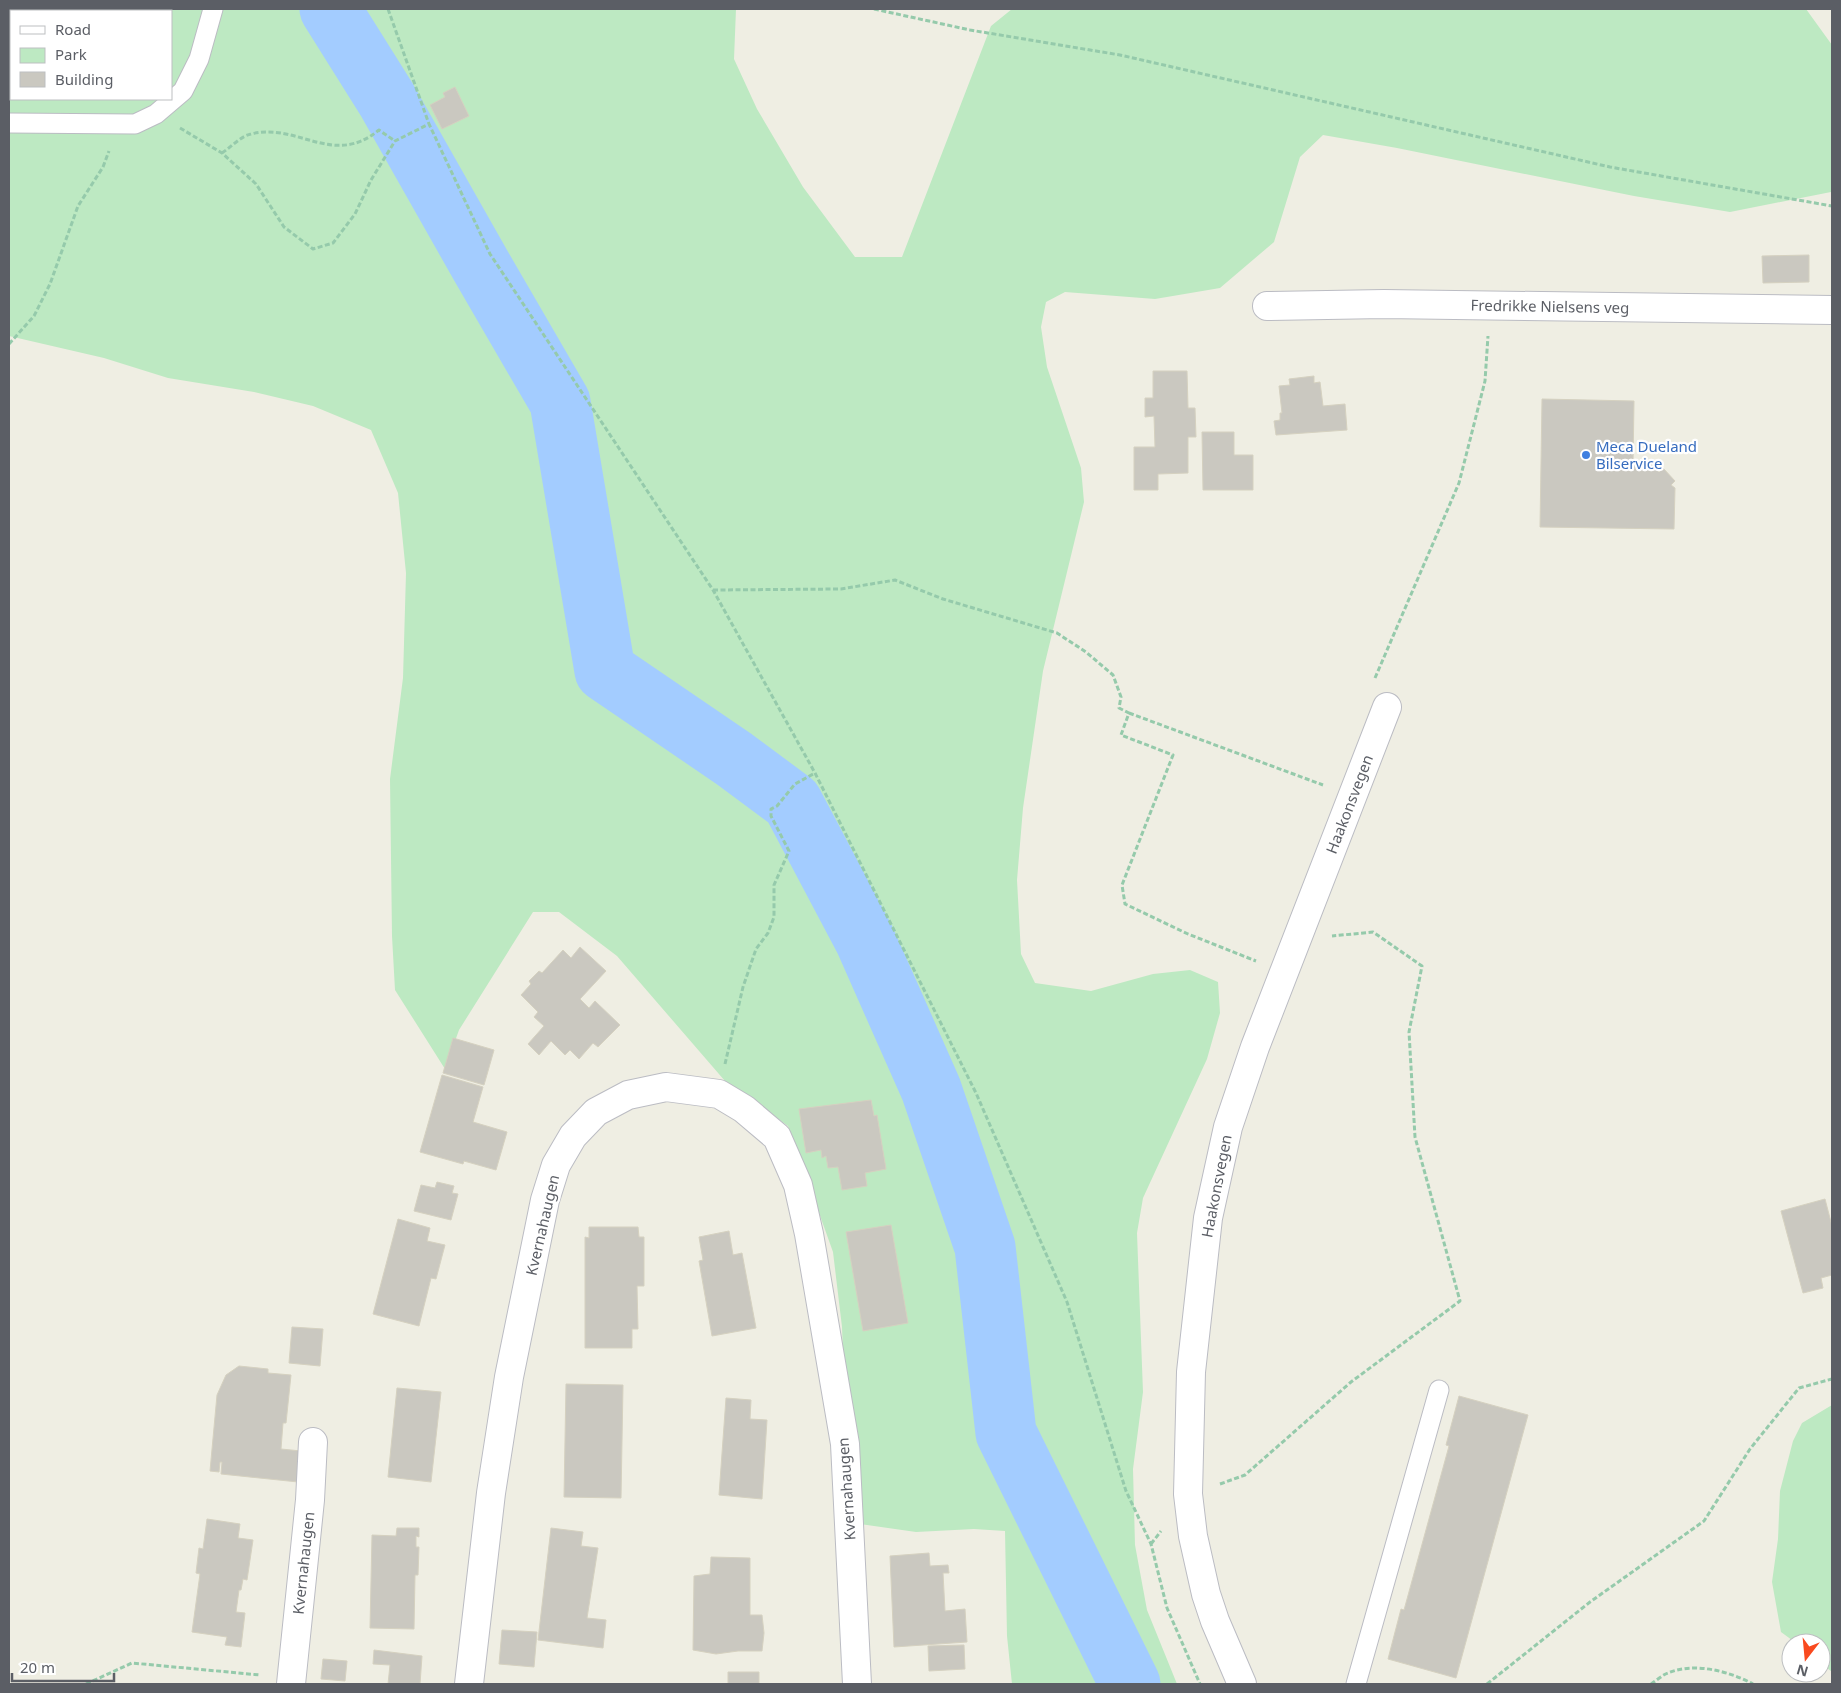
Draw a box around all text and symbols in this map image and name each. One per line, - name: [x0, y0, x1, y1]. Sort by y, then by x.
- legend: [10, 10, 172, 100]
- text: Road: [55, 19, 91, 39]
- text: Park: [55, 44, 87, 64]
- text: Building: [55, 69, 113, 89]
- street label: Fredrikke Nielsens veg: [1470, 295, 1630, 317]
- place label: Meca Dueland Bilservice: [1596, 436, 1697, 473]
- marker: Meca Dueland Bilservice: [1580, 449, 1592, 461]
- street label: Haakonsvegen: [1321, 752, 1377, 856]
- street label: Haakonsvegen: [1196, 1133, 1236, 1239]
- street label: Kvernahaugen: [521, 1172, 563, 1278]
- street label: Kvernahaugen: [832, 1437, 860, 1541]
- street label: Kvernahaugen: [288, 1511, 318, 1615]
- north arrow: [1781, 1633, 1831, 1683]
- scale bar: [12, 1650, 115, 1682]
- text: 20 m: [20, 1657, 55, 1677]
- text: N: [1794, 1660, 1810, 1682]

